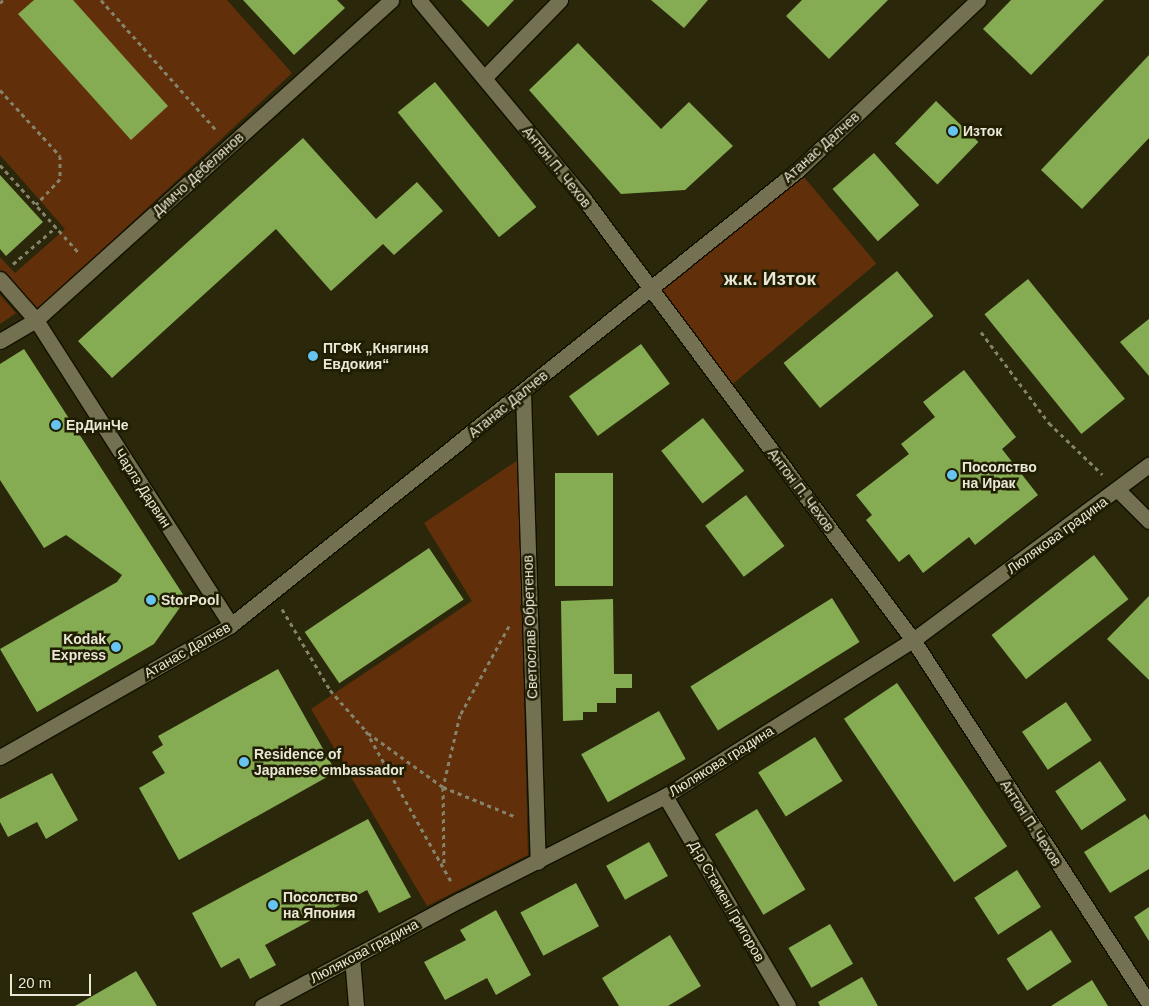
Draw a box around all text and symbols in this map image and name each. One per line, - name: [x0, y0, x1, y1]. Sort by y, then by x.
- street label: Атанас Далчев: [779, 108, 863, 186]
- street label: Антон П. Чехов: [519, 123, 595, 211]
- place label: Изток: [963, 123, 1002, 139]
- marker: Изток: [947, 125, 959, 137]
- street label: Димчо Дебелянов: [149, 129, 247, 219]
- district label: ж.к. Изток: [724, 268, 816, 290]
- place label: ПГФК „Княгиня Евдокия“: [323, 340, 429, 372]
- marker: ПГФК „Княгиня Евдокия“: [307, 350, 319, 362]
- street label: Атанас Далчев: [465, 367, 551, 441]
- place label: ЕрДинЧе: [66, 417, 129, 433]
- marker: ЕрДинЧе: [50, 419, 62, 431]
- street label: Чарлз Дарвин: [111, 445, 175, 531]
- street label: Антон П. Чехов: [764, 445, 838, 535]
- place label: Посолство на Ирак: [962, 459, 1037, 492]
- marker: Посолство на Ирак: [946, 469, 958, 481]
- street label: Люлякова градина: [1003, 493, 1111, 577]
- street label: Светослав Обретенов: [519, 555, 541, 699]
- place label: StorPool: [161, 592, 219, 608]
- marker: StorPool: [145, 594, 157, 606]
- street label: Атанас Далчев: [141, 618, 233, 682]
- place label: Kodak Express: [52, 631, 106, 664]
- marker: Kodak Express: [110, 641, 122, 653]
- street label: Люлякова градина: [666, 722, 776, 800]
- place label: Residence of Japanese embassador: [254, 746, 404, 779]
- marker: Residence of Japanese embassador: [238, 756, 250, 768]
- street label: Антон П. Чехов: [997, 777, 1065, 869]
- street label: Д-р Стамен Григоров: [685, 837, 769, 965]
- place label: Посолство на Япония: [283, 889, 358, 922]
- marker: Посолство на Япония: [267, 899, 279, 911]
- street label: Люлякова градина: [307, 915, 421, 987]
- scale bar: [12, 964, 94, 996]
- text: 20 m: [18, 974, 51, 991]

